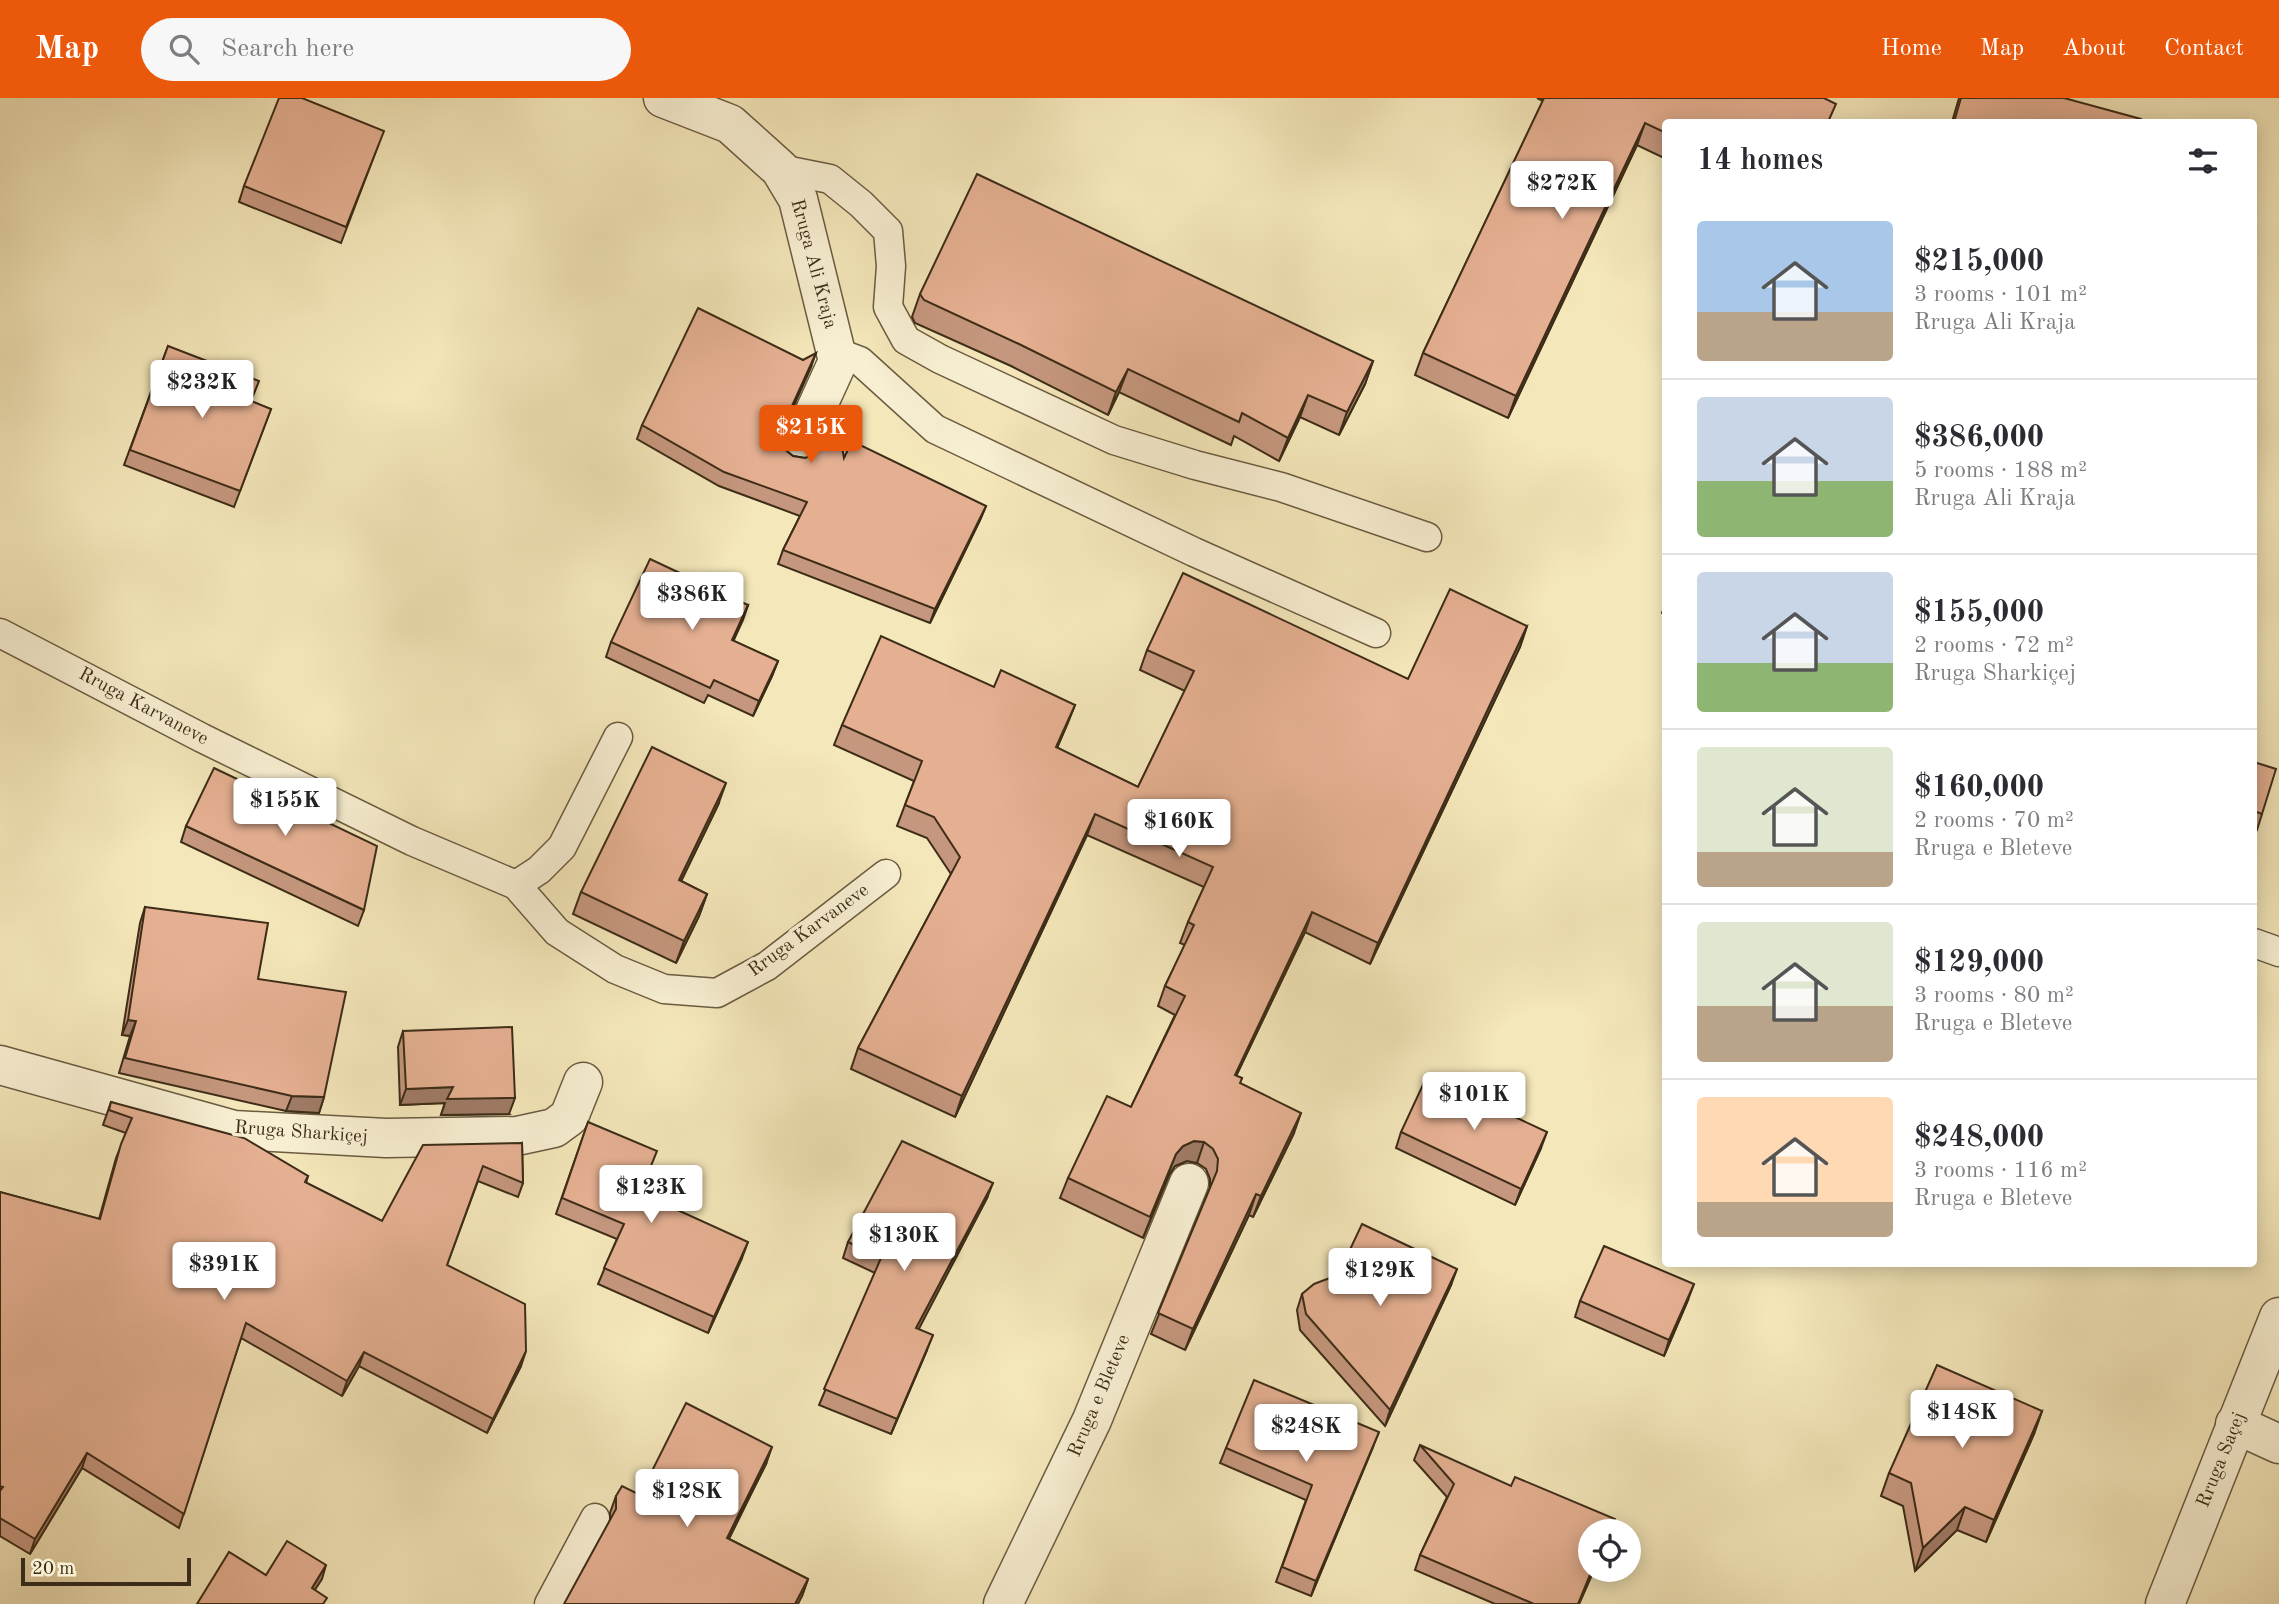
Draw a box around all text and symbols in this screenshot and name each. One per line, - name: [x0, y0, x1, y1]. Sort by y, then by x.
- search box: [141, 18, 631, 81]
- icon: search: [165, 30, 203, 68]
- text: Map: [35, 33, 99, 66]
- text: Search here: [221, 36, 354, 62]
- text: Home: [1881, 37, 1942, 61]
- text: Map: [1980, 37, 2024, 61]
- text: About: [2062, 37, 2126, 61]
- text: Contact: [2164, 37, 2244, 61]
- icon: filters: [2184, 142, 2222, 180]
- text: 14 homes: [1697, 146, 1823, 176]
- pin: $272K: [1513, 162, 1611, 221]
- text: $272K: [1526, 172, 1598, 195]
- street label: Rruga Ali Kraja: [787, 197, 840, 332]
- text: $215,000: [1914, 247, 2044, 277]
- icon: home: [1753, 249, 1837, 333]
- text: 3 rooms · 101 m²: [1914, 283, 2087, 306]
- text: Rruga Ali Kraja: [1914, 311, 2076, 334]
- pin: $232K: [153, 360, 251, 420]
- text: $232K: [166, 371, 238, 394]
- pin: $215K: [762, 406, 860, 465]
- text: $215K: [775, 416, 847, 439]
- text: $386,000: [1914, 423, 2044, 453]
- icon: home: [1753, 425, 1837, 509]
- text: 5 rooms · 188 m²: [1914, 459, 2087, 482]
- text: Rruga Ali Kraja: [1914, 487, 2076, 510]
- pin: $386K: [643, 573, 741, 632]
- text: $386K: [656, 583, 728, 606]
- text: $155,000: [1914, 598, 2044, 628]
- icon: home: [1753, 600, 1837, 684]
- text: 2 rooms · 72 m²: [1914, 634, 2074, 657]
- text: Rruga Sharkiçej: [1914, 662, 2076, 685]
- street label: Rruga Karvaneve: [75, 665, 211, 749]
- text: $160,000: [1914, 773, 2044, 803]
- icon: home: [1753, 775, 1837, 859]
- pin: $155K: [236, 778, 334, 838]
- text: $155K: [249, 789, 321, 812]
- pin: $160K: [1130, 800, 1228, 859]
- text: 2 rooms · 70 m²: [1914, 809, 2074, 832]
- text: $160K: [1143, 810, 1215, 833]
- text: Rruga e Bleteve: [1914, 837, 2072, 860]
- street label: Rruga Karvaneve: [745, 881, 873, 981]
- text: $129,000: [1914, 948, 2044, 978]
- icon: home: [1753, 950, 1837, 1034]
- text: 3 rooms · 80 m²: [1914, 984, 2074, 1007]
- text: Rruga e Bleteve: [1914, 1012, 2072, 1035]
- pin: $101K: [1425, 1072, 1523, 1132]
- text: $101K: [1438, 1083, 1510, 1106]
- street label: Rruga Sharkiçej: [234, 1119, 368, 1147]
- text: $248,000: [1914, 1123, 2044, 1153]
- icon: home: [1753, 1125, 1837, 1209]
- text: 3 rooms · 116 m²: [1914, 1159, 2087, 1182]
- pin: $123K: [602, 1166, 700, 1225]
- text: $123K: [615, 1176, 687, 1199]
- text: Rruga e Bleteve: [1914, 1187, 2072, 1210]
- pin: $130K: [855, 1214, 953, 1273]
- text: $130K: [868, 1224, 940, 1247]
- pin: $391K: [175, 1242, 273, 1302]
- pin: $129K: [1331, 1248, 1429, 1308]
- text: $391K: [188, 1253, 260, 1276]
- text: $129K: [1344, 1259, 1416, 1282]
- street label: Rruga e Bleteve: [1066, 1332, 1134, 1460]
- pin: $148K: [1913, 1390, 2011, 1450]
- text: $148K: [1926, 1401, 1998, 1424]
- pin: $248K: [1257, 1404, 1355, 1464]
- street label: Rruga Saçej: [2194, 1410, 2250, 1510]
- text: $248K: [1270, 1415, 1342, 1438]
- pin: $128K: [638, 1470, 736, 1529]
- text: $128K: [651, 1480, 723, 1503]
- map controls: [1578, 1519, 1641, 1582]
- button: locate: [1578, 1519, 1641, 1582]
- scale bar: [21, 1555, 191, 1587]
- text: 20 m: [32, 1560, 74, 1579]

